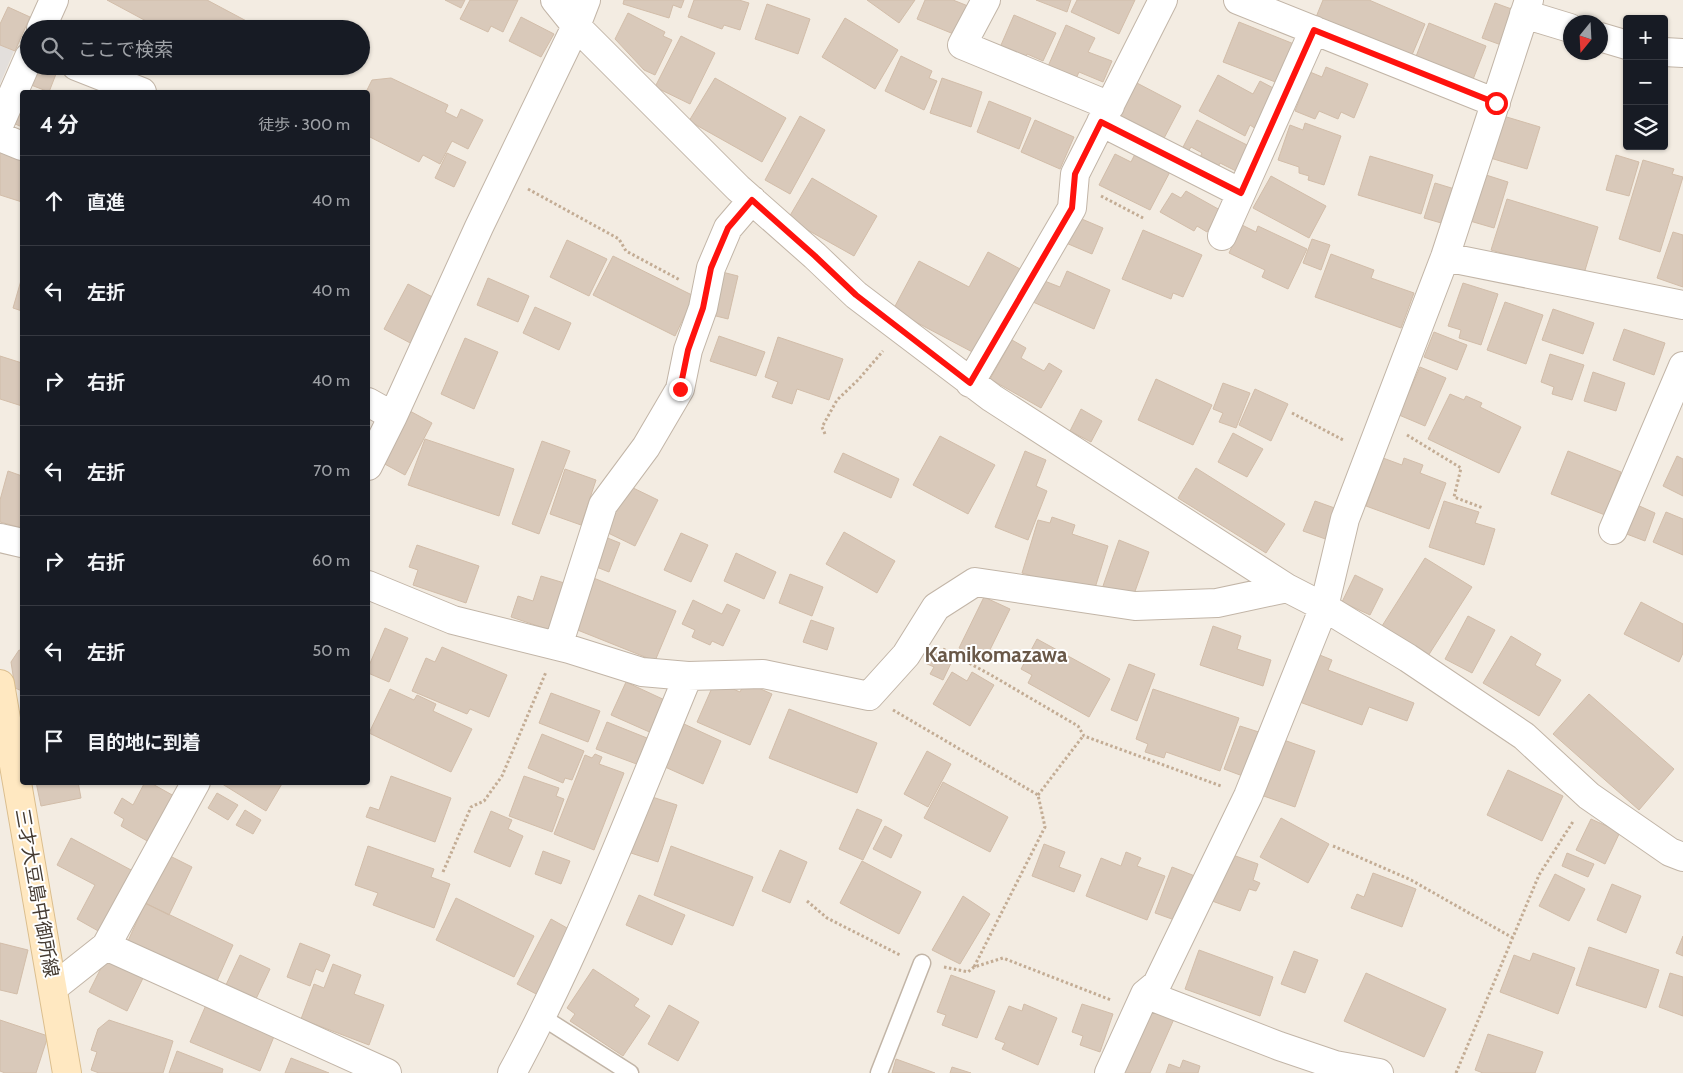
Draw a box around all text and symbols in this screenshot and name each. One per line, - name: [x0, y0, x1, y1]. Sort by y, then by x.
- north arrow: [1563, 15, 1608, 60]
- map controls: [1623, 15, 1668, 150]
- button: +: [1623, 15, 1668, 60]
- search box: [20, 20, 370, 75]
- icon: search: [38, 34, 66, 62]
- text: ここで検索: [78, 38, 173, 61]
- button: −: [1623, 60, 1668, 105]
- route start: [1485, 92, 1508, 115]
- button: layers: [1623, 105, 1668, 150]
- text: 4 分: [40, 112, 79, 137]
- text: 徒歩 · 300 m: [258, 115, 350, 134]
- icon: ahead: [40, 187, 68, 215]
- text: 直進: [87, 191, 125, 214]
- text: 40 m: [312, 191, 350, 210]
- icon: left: [40, 277, 68, 305]
- text: 左折: [87, 281, 125, 304]
- text: 40 m: [312, 281, 350, 300]
- icon: right: [40, 367, 68, 395]
- text: 右折: [87, 371, 125, 394]
- text: 40 m: [312, 371, 350, 390]
- route end: [669, 378, 692, 401]
- icon: left: [40, 457, 68, 485]
- text: 左折: [87, 461, 125, 484]
- text: 70 m: [313, 461, 350, 480]
- icon: right: [40, 547, 68, 575]
- text: 右折: [87, 551, 125, 574]
- text: 60 m: [312, 551, 350, 570]
- icon: left: [40, 637, 68, 665]
- text: 左折: [87, 641, 125, 664]
- text: 50 m: [313, 641, 350, 660]
- district label: Kamikomazawa: [925, 642, 1068, 667]
- icon: arrive: [40, 727, 68, 755]
- text: 目的地に到着: [87, 731, 201, 754]
- street label: 三才大豆島中御所線: [11, 807, 63, 979]

